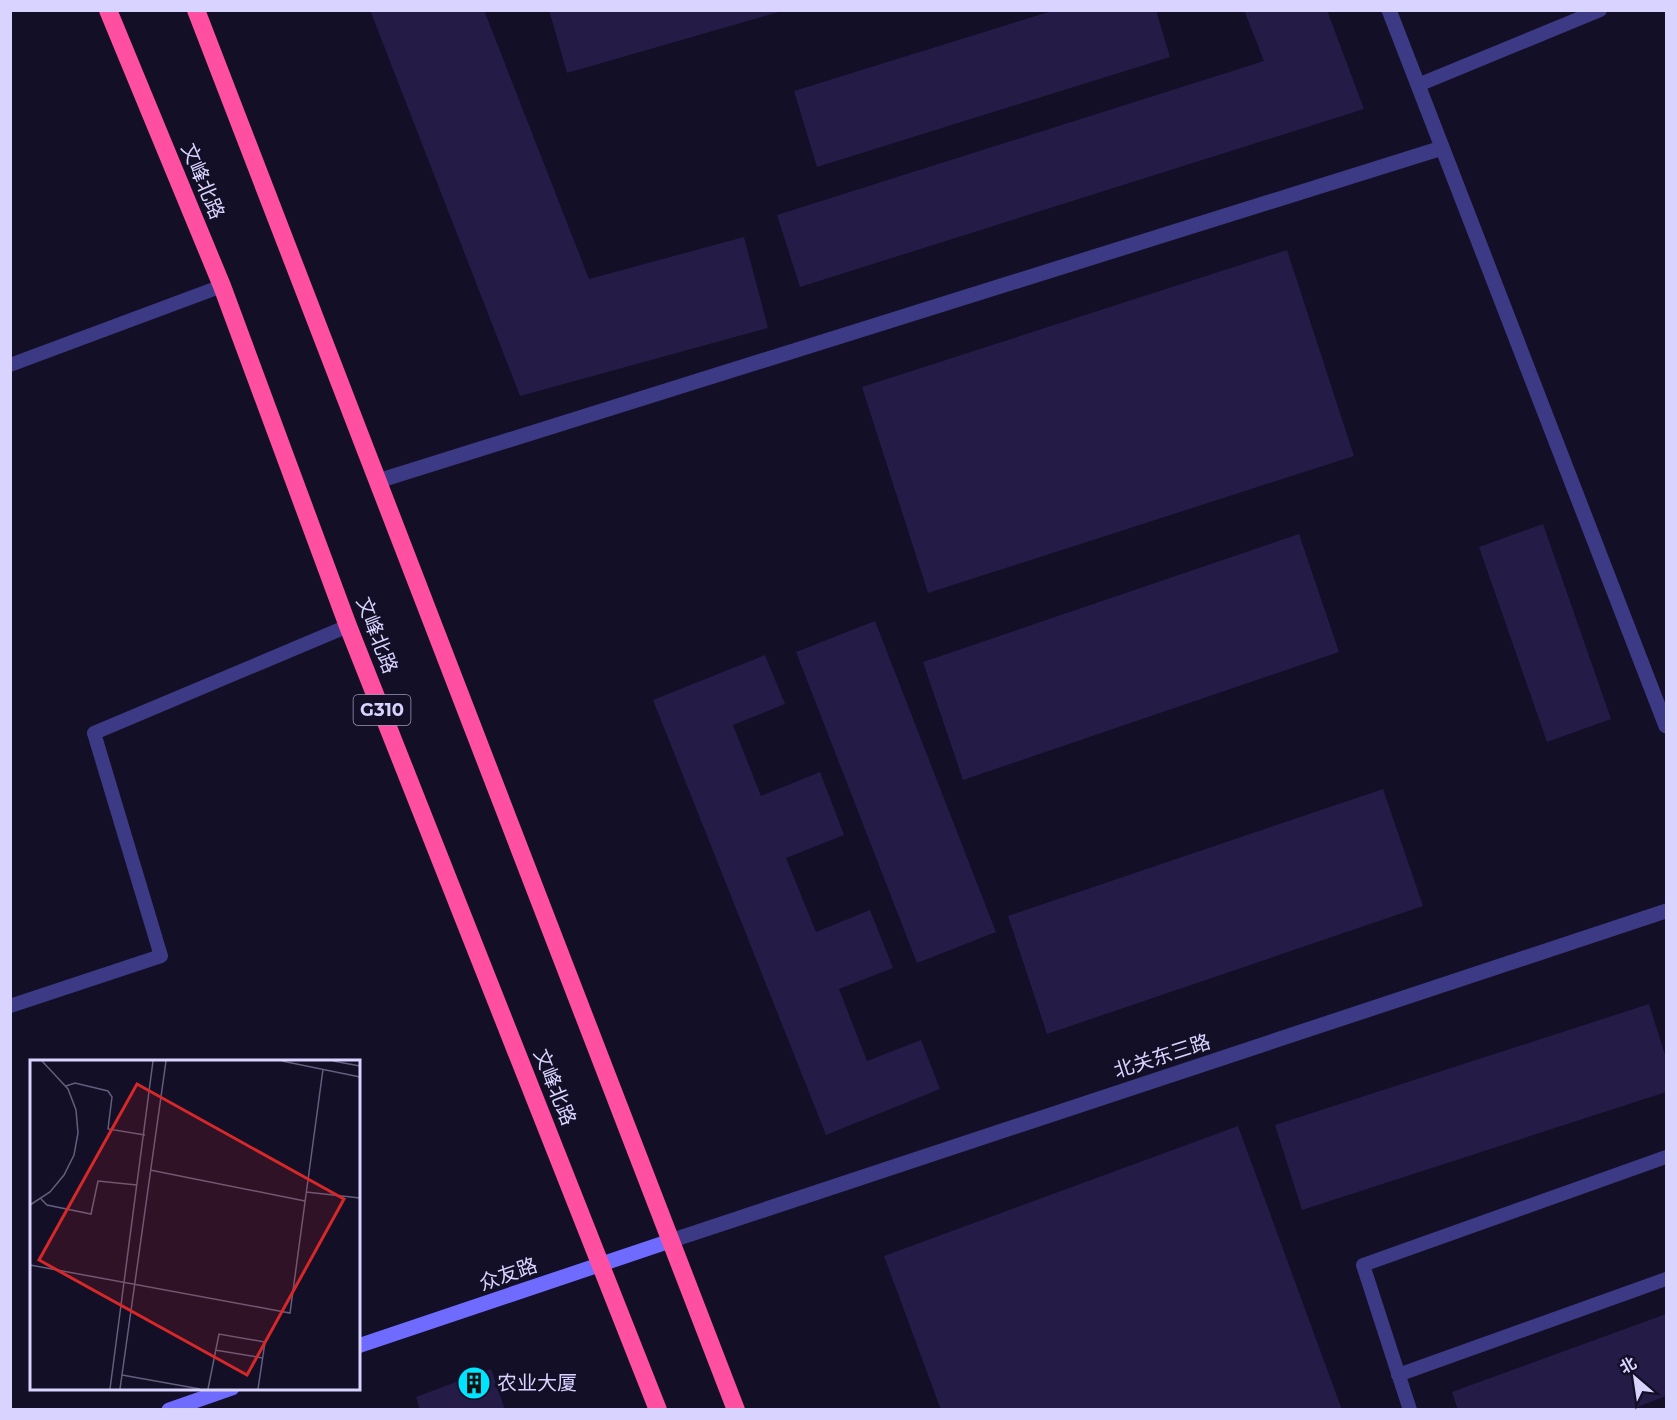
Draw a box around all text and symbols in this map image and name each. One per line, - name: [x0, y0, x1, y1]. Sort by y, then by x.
- street label: 文峰北路: [176, 139, 230, 223]
- street label: 文峰北路: [351, 593, 403, 677]
- road number: G310: [354, 695, 410, 725]
- street label: 北关东三路: [1111, 1029, 1213, 1083]
- street label: 文峰北路: [529, 1045, 581, 1129]
- inset map: [30, 1060, 360, 1390]
- street label: 众友路: [476, 1253, 540, 1295]
- north arrow: [1605, 1348, 1665, 1408]
- text: 北: [1616, 1353, 1640, 1378]
- building icon: 农业大厦: [456, 1365, 492, 1401]
- place label: 农业大厦: [497, 1371, 577, 1395]

